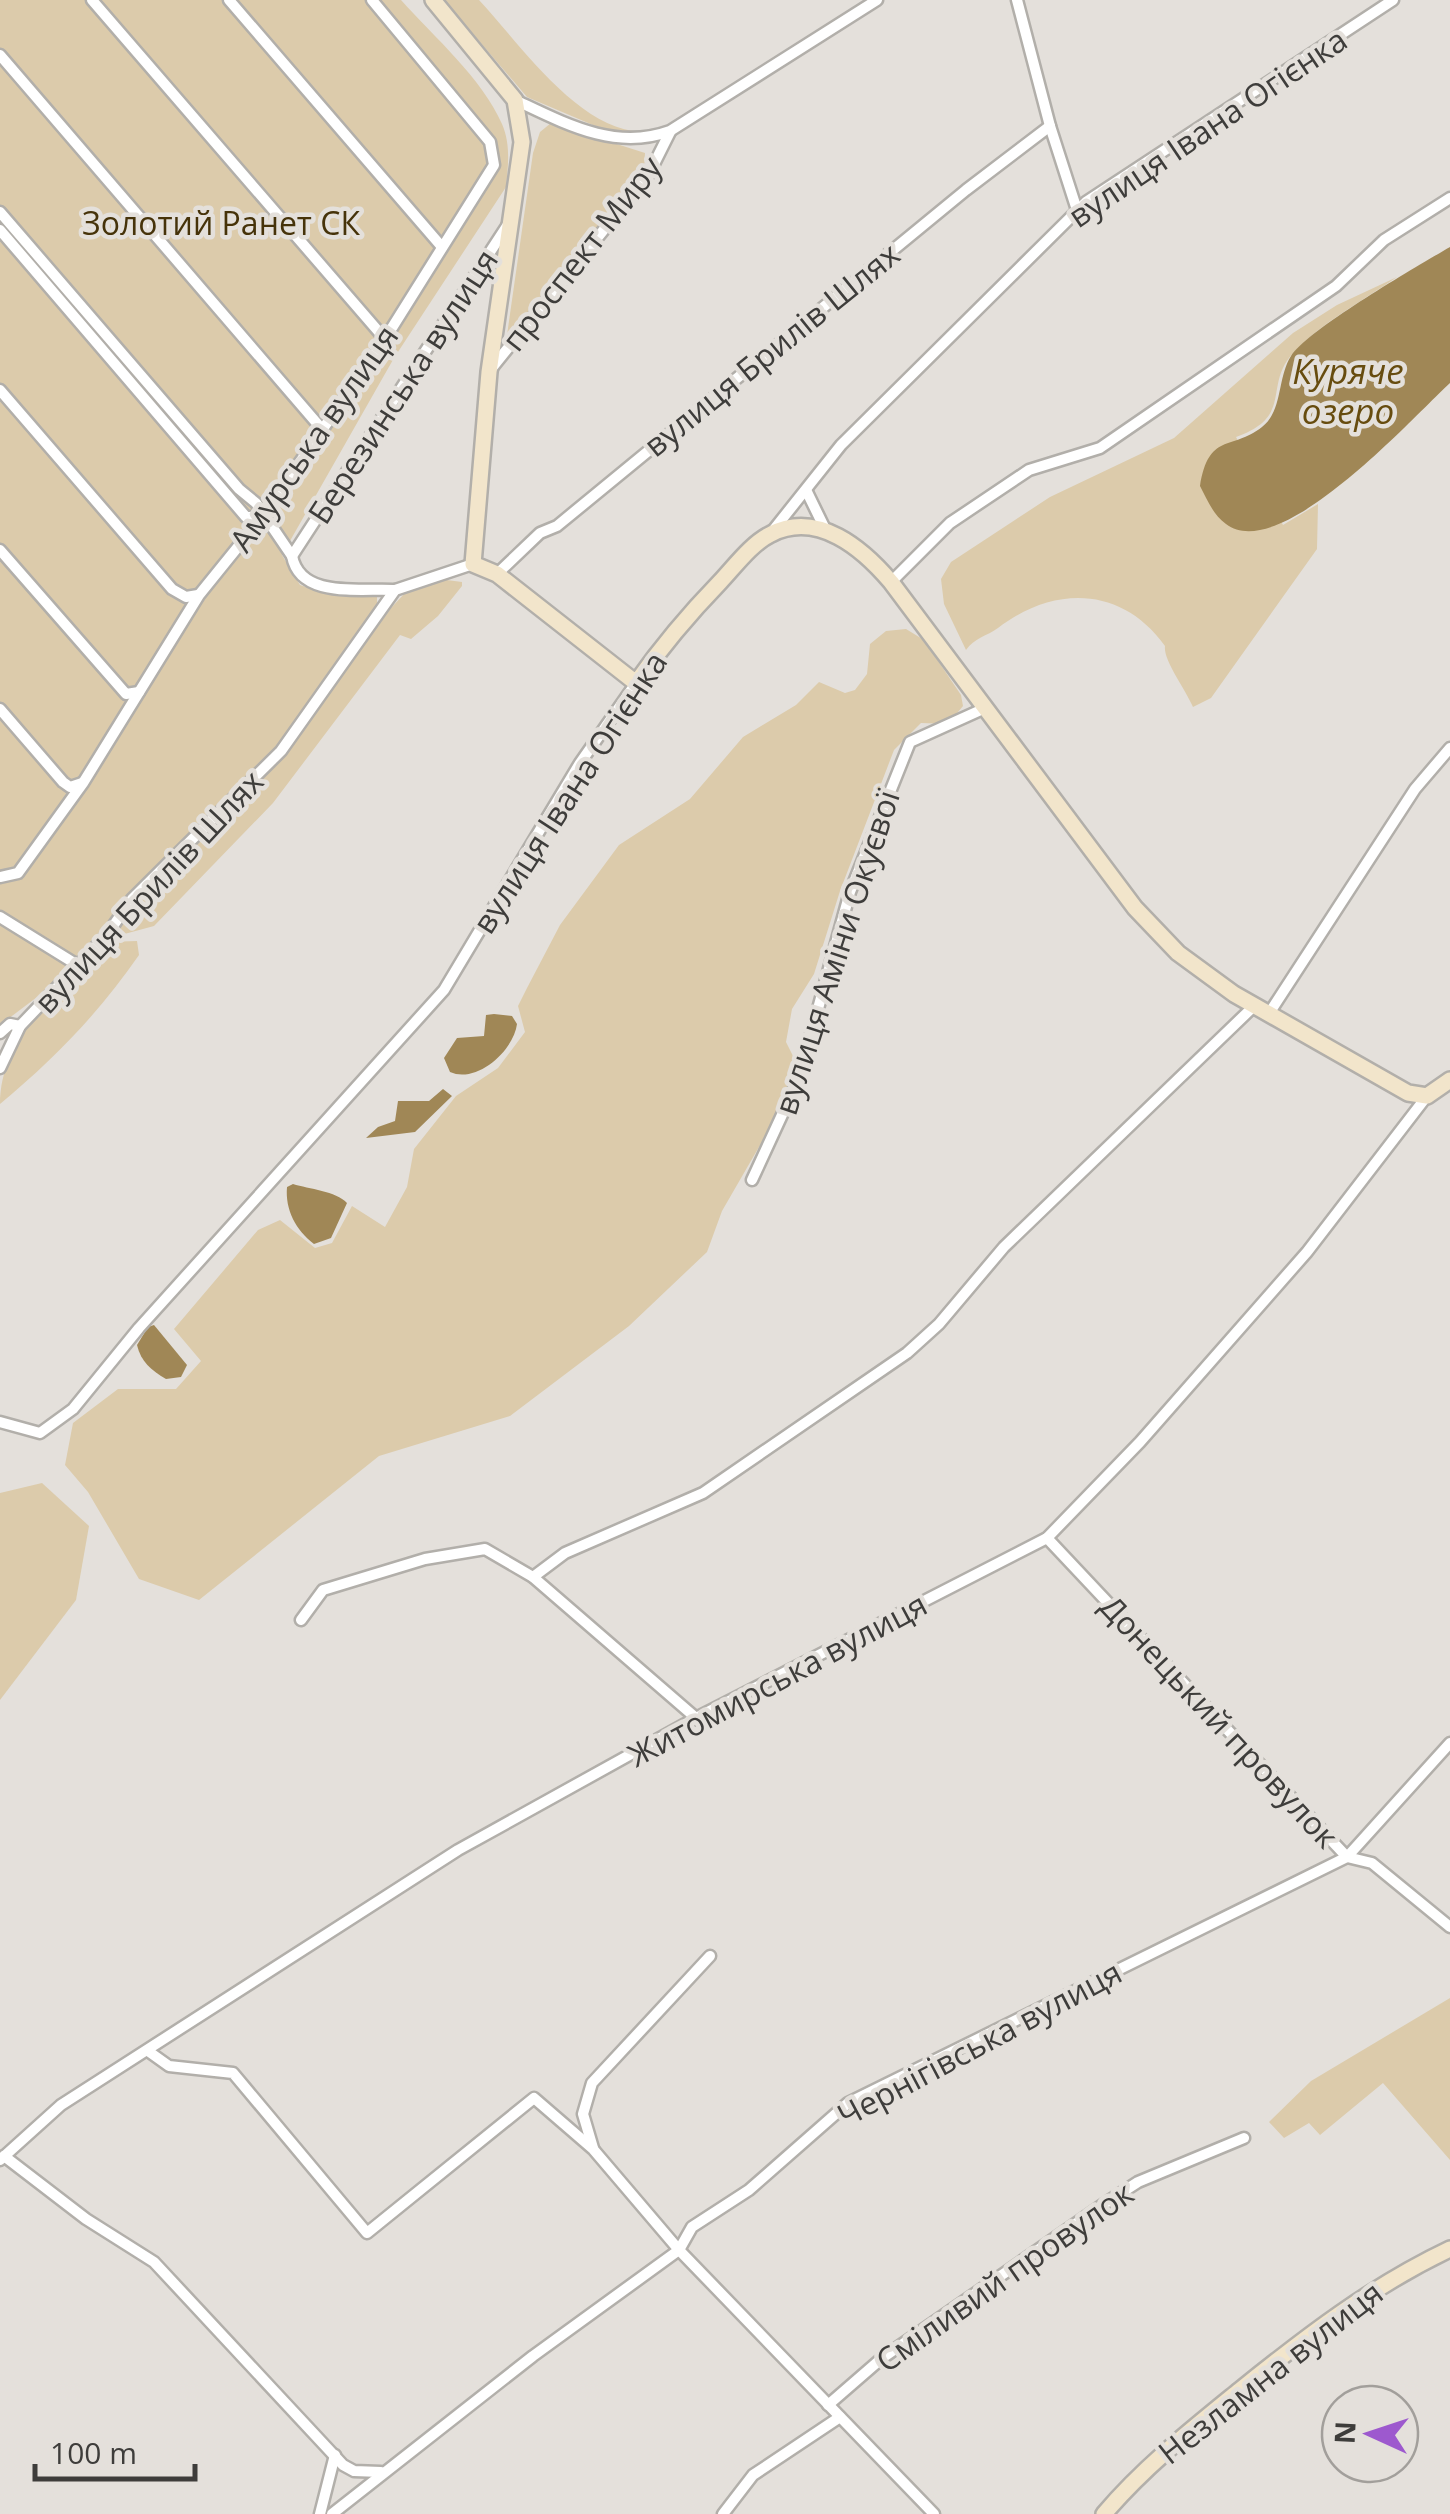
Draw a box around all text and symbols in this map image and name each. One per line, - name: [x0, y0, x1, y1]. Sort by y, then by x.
- street label: вулиця Івана Огієнка: [1059, 18, 1355, 236]
- street label: проспект Миру: [491, 146, 671, 359]
- park label: Золотий Ранет СК: [82, 201, 360, 244]
- street label: вулиця Брилів Шлях: [634, 232, 908, 466]
- street label: Березинська вулиця: [297, 241, 507, 531]
- street label: Амурська вулиця: [219, 316, 407, 560]
- water label: Куряче озеро: [1292, 347, 1404, 434]
- street label: вулиця Івана Огієнка: [462, 643, 676, 941]
- street label: вулиця Брилів Шлях: [24, 760, 272, 1022]
- street label: вулиця Аміни Окуєвої: [763, 783, 909, 1120]
- street label: Житомирська вулиця: [620, 1582, 934, 1776]
- street label: Донецький провулок: [1091, 1585, 1349, 1857]
- street label: Чернігівська вулиця: [829, 1950, 1129, 2136]
- street label: Сміливий провулок: [867, 2171, 1142, 2381]
- street label: Незламна вулиця: [1149, 2271, 1391, 2473]
- north arrow: [1320, 2384, 1420, 2484]
- scale bar: [35, 2419, 195, 2481]
- text: N: [1324, 2420, 1364, 2445]
- text: 100 m: [50, 2432, 137, 2473]

